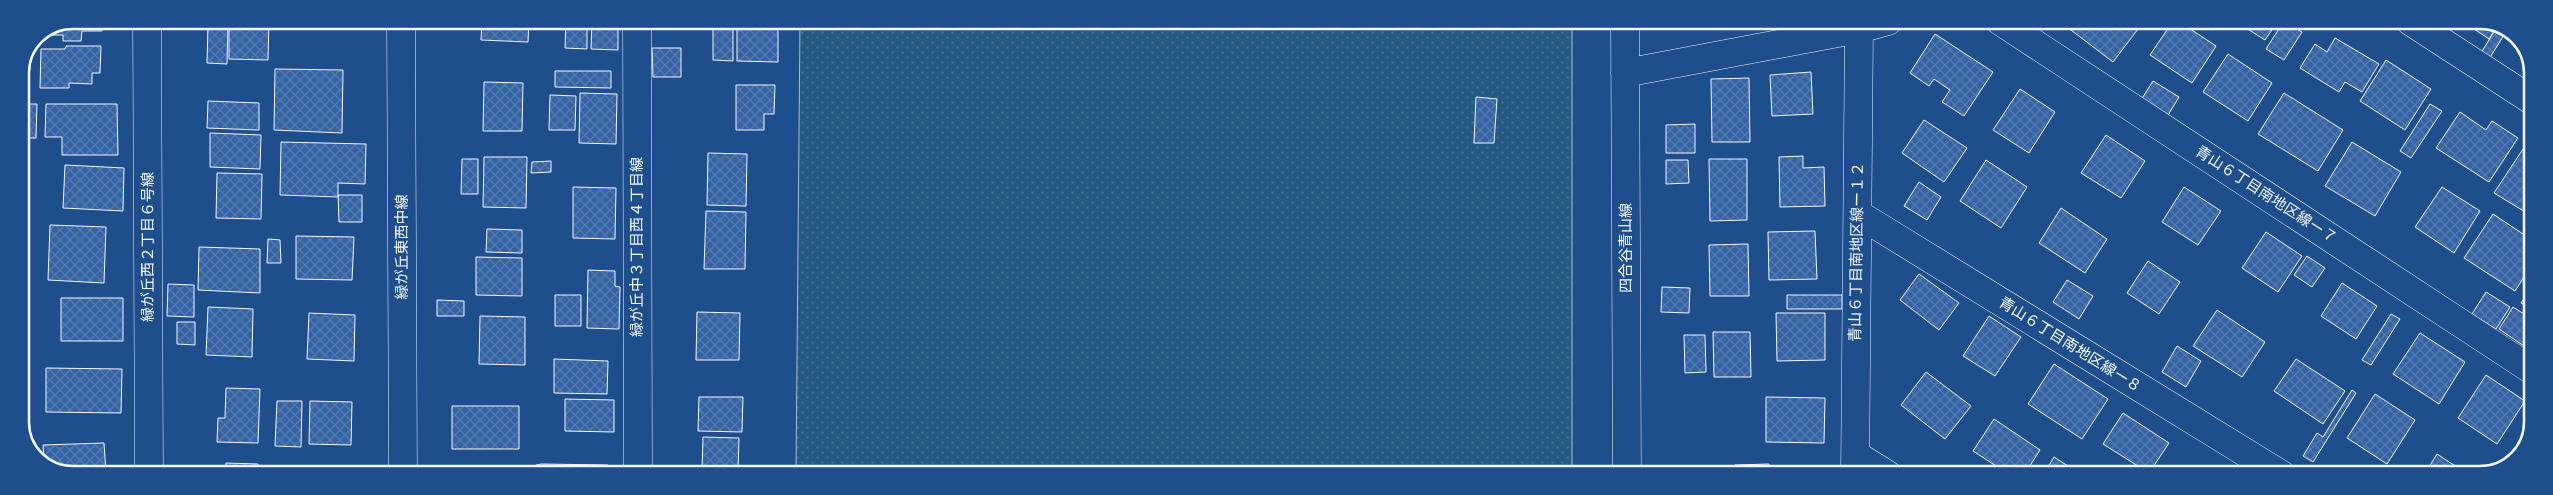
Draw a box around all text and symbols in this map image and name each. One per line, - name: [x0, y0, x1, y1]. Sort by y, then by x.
- street label: 青山６丁目南地区線ー７: [2191, 141, 2341, 249]
- street label: 緑が丘中３丁目西４丁目線: [627, 157, 648, 337]
- street label: 青山６丁目南地区線ー１２: [1845, 162, 1869, 342]
- street label: 緑が丘西２丁目６号線: [138, 172, 159, 322]
- street label: 緑が丘東西中線: [392, 194, 413, 300]
- street label: 四合谷青山線: [1616, 203, 1637, 293]
- street label: 青山６丁目南地区線ー８: [1994, 292, 2146, 398]

